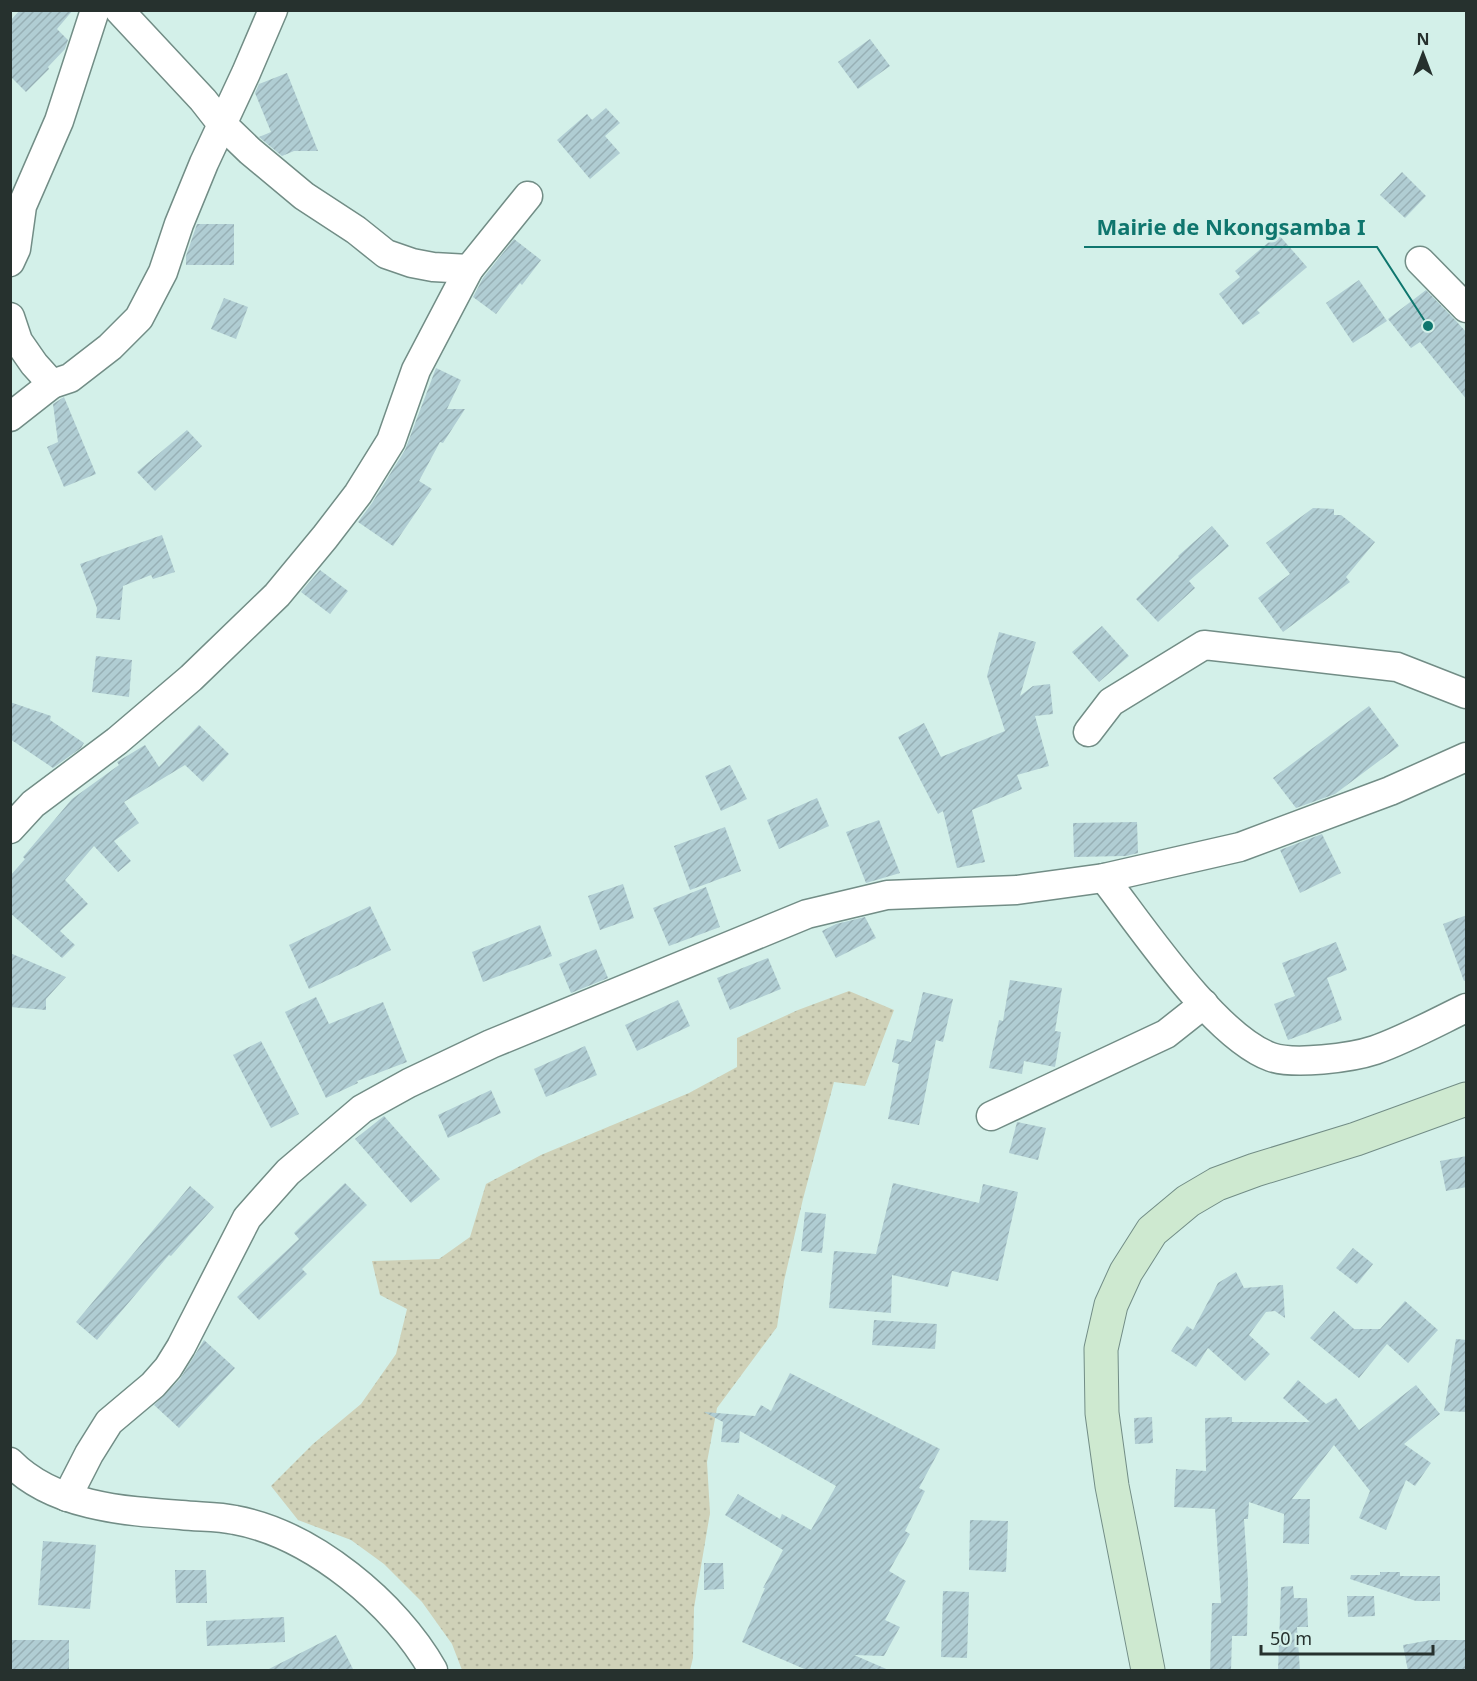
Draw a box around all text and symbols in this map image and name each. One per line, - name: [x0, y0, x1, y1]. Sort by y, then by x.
- north arrow: [1393, 24, 1453, 84]
- text: N: [1416, 28, 1430, 50]
- callout: Mairie de Nkongsamba I: [1084, 207, 1377, 247]
- text: Mairie de Nkongsamba I: [1096, 211, 1366, 241]
- scale bar: [1261, 1618, 1434, 1656]
- text: 50 m: [1270, 1626, 1312, 1650]

